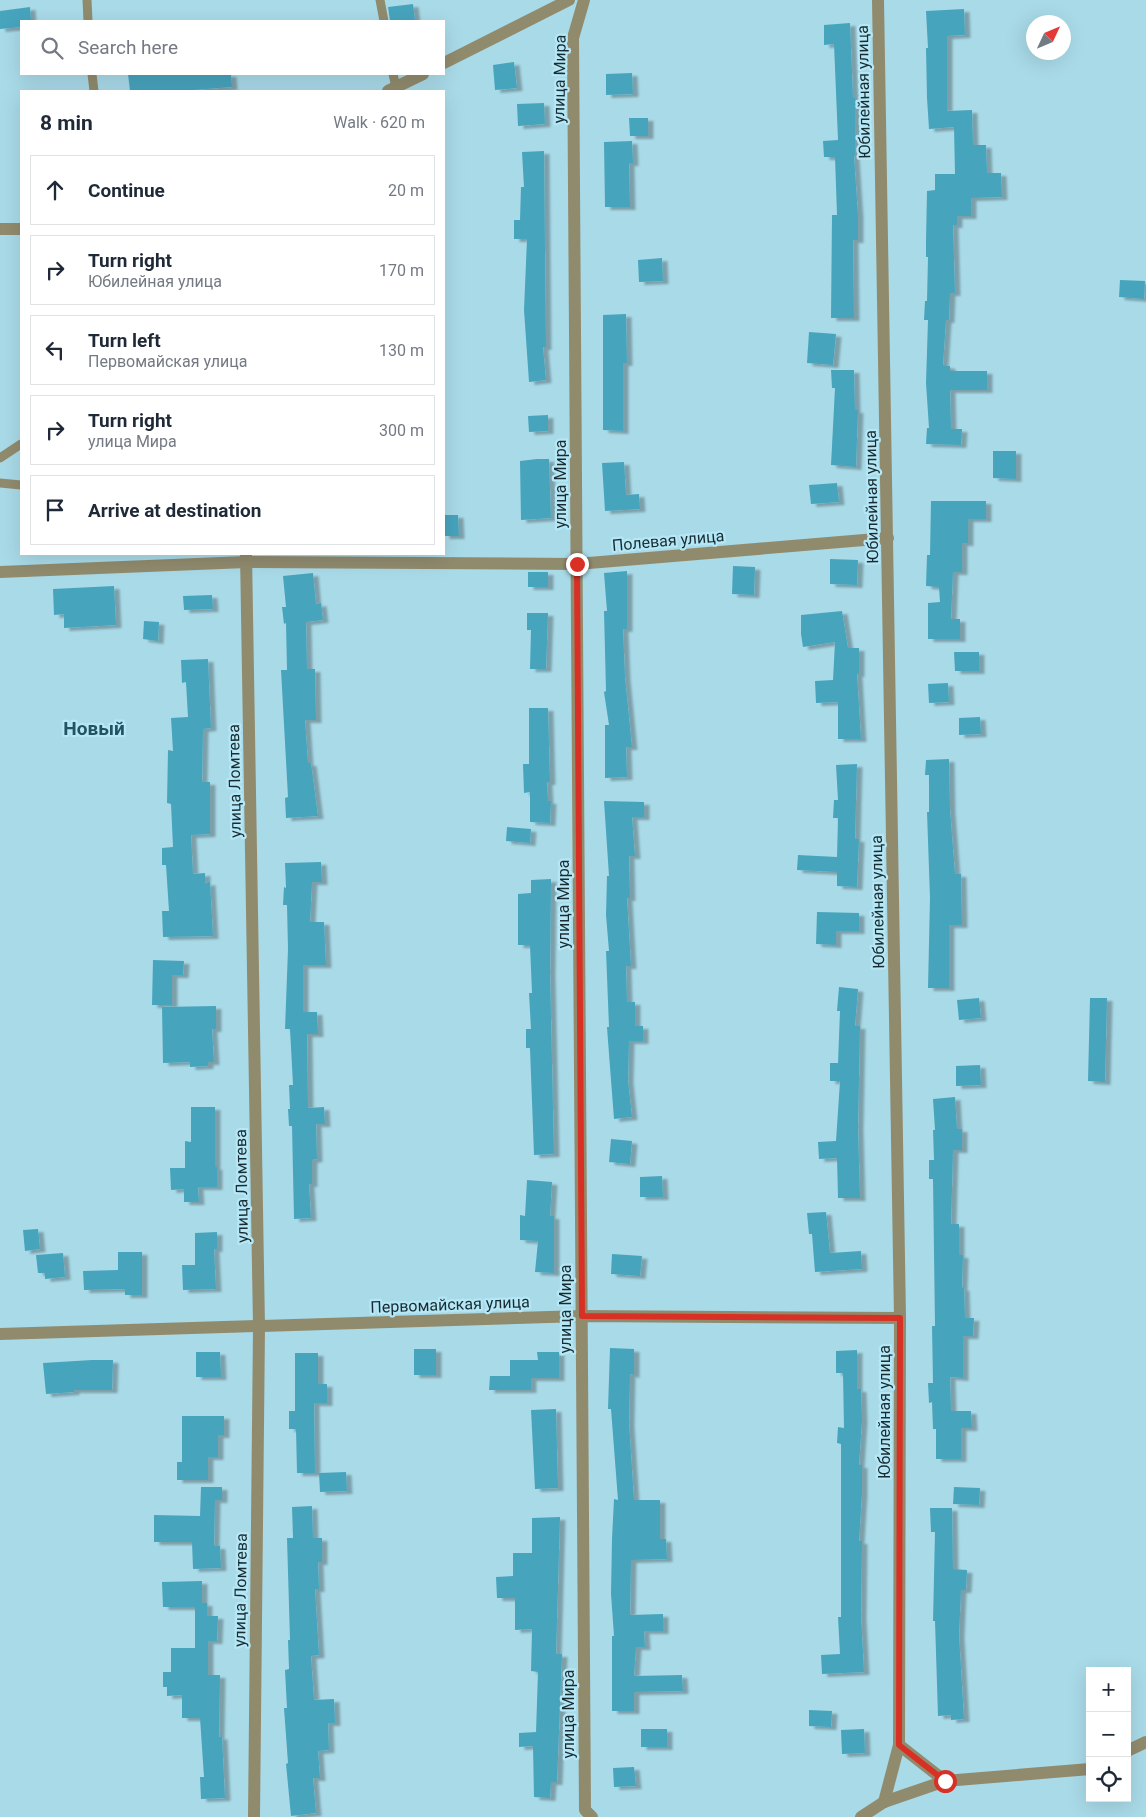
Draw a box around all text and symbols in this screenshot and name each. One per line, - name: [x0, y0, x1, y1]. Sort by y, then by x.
- north arrow: [1026, 15, 1071, 60]
- search box: [20, 20, 445, 75]
- street label: Юбилейная улица: [853, 25, 874, 159]
- icon: search: [38, 34, 66, 62]
- street label: улица Мира: [549, 34, 570, 124]
- text: Search here: [78, 36, 178, 59]
- text: 8 min: [40, 111, 93, 135]
- text: Walk · 620 m: [333, 113, 425, 132]
- icon: ahead: [41, 176, 69, 204]
- text: Continue: [88, 179, 165, 202]
- text: 20 m: [388, 181, 424, 200]
- text: Turn right: [88, 249, 172, 272]
- icon: right: [41, 256, 69, 284]
- text: 170 m: [379, 261, 424, 280]
- text: Юбилейная улица: [88, 272, 222, 291]
- text: Turn left: [88, 329, 161, 352]
- icon: left: [41, 336, 69, 364]
- text: 130 m: [379, 341, 424, 360]
- text: Первомайская улица: [88, 352, 247, 371]
- text: Turn right: [88, 409, 172, 432]
- icon: right: [41, 416, 69, 444]
- text: 300 m: [379, 421, 424, 440]
- street label: Юбилейная улица: [861, 430, 882, 564]
- text: улица Мира: [88, 432, 177, 451]
- street label: улица Мира: [551, 440, 570, 528]
- icon: arrive: [41, 496, 69, 524]
- text: Arrive at destination: [88, 499, 261, 522]
- street label: Полевая улица: [611, 526, 725, 555]
- route end: [566, 553, 589, 576]
- district label: Новый: [63, 717, 125, 740]
- street label: улица Ломтева: [224, 724, 245, 838]
- street label: Юбилейная улица: [867, 835, 888, 969]
- street label: улица Мира: [554, 860, 573, 948]
- street label: улица Ломтева: [231, 1129, 252, 1243]
- street label: улица Мира: [556, 1265, 575, 1353]
- street label: Первомайская улица: [370, 1292, 530, 1317]
- street label: Юбилейная улица: [875, 1345, 894, 1479]
- street label: улица Ломтева: [230, 1533, 251, 1647]
- map controls: [1086, 1667, 1131, 1802]
- button: +: [1086, 1667, 1131, 1712]
- street label: улица Мира: [559, 1670, 578, 1758]
- button: −: [1086, 1712, 1131, 1757]
- button: locate: [1086, 1757, 1131, 1802]
- route start: [934, 1770, 957, 1793]

